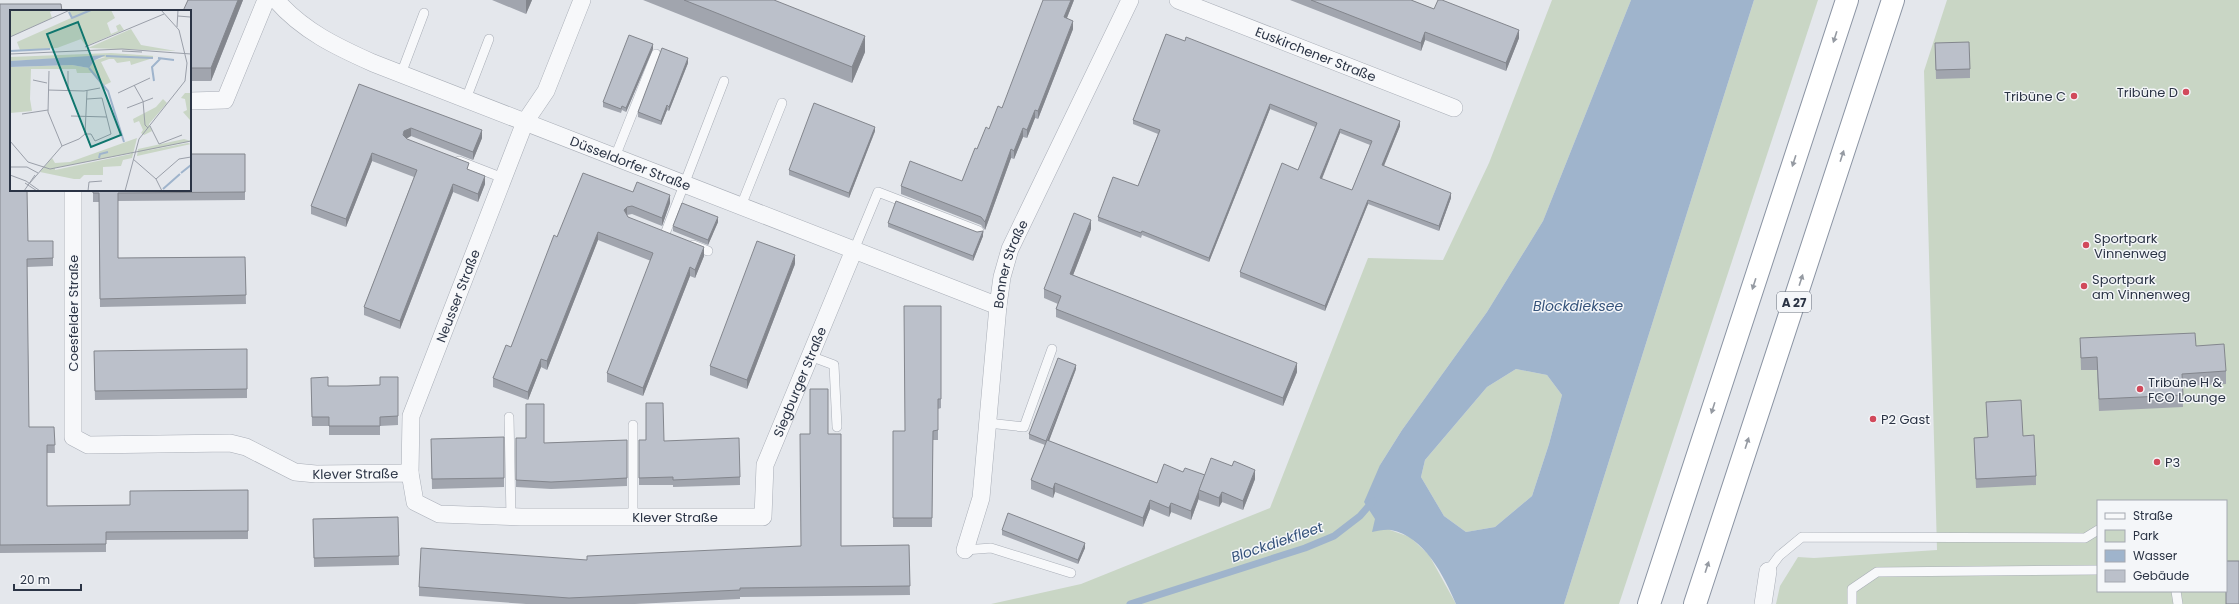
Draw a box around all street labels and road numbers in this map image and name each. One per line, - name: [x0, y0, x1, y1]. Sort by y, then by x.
- street label: Euskirchener Straße: [1253, 22, 1379, 86]
- street label: Düsseldorfer Straße: [567, 131, 694, 195]
- street label: Bonner Straße: [988, 216, 1032, 310]
- street label: Neusser Straße: [431, 246, 484, 345]
- street label: Coesfelder Straße: [64, 255, 83, 371]
- road number: A 27: [1777, 292, 1811, 312]
- street label: Siegburger Straße: [768, 324, 831, 440]
- street label: Klever Straße: [312, 464, 398, 484]
- street label: Klever Straße: [632, 508, 718, 527]

